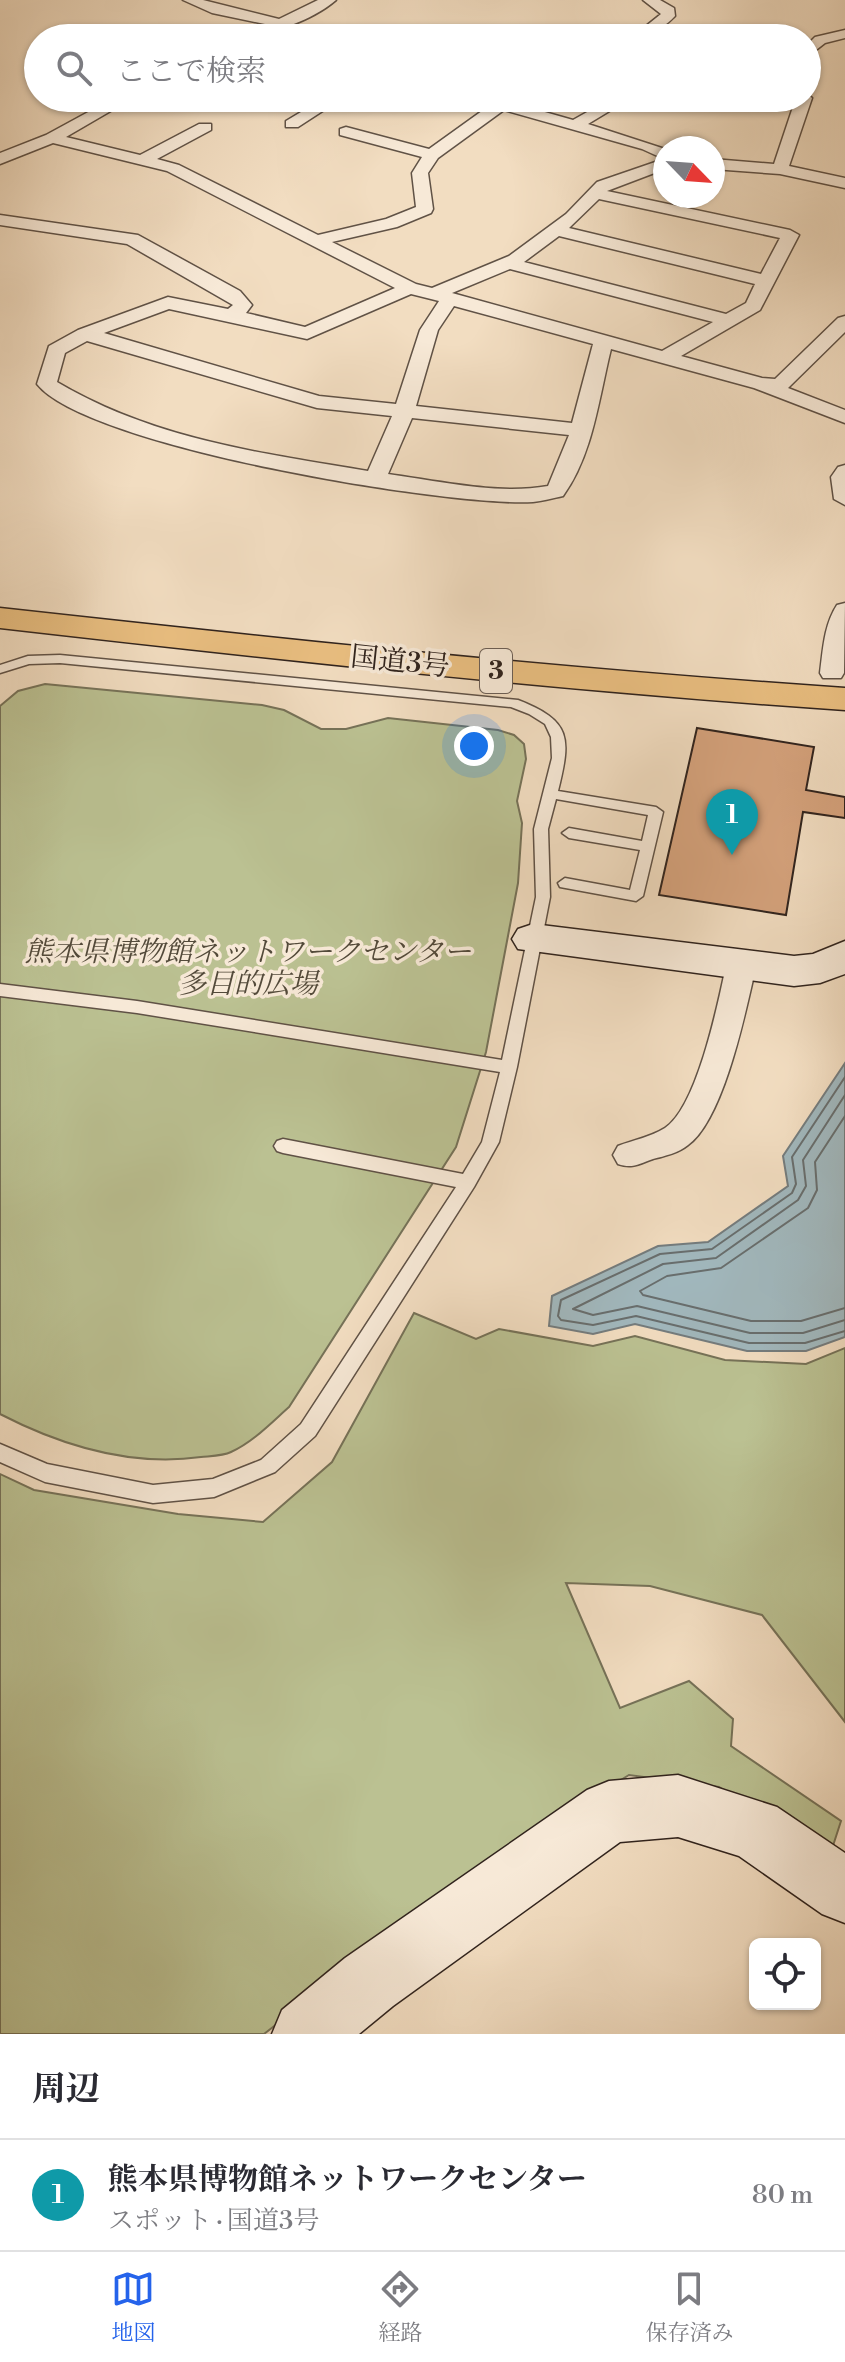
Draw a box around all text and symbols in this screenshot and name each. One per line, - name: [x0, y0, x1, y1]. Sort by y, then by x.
- search box: [24, 24, 821, 112]
- icon: search: [52, 46, 96, 90]
- text: ここで検索: [116, 53, 266, 91]
- north arrow: [653, 136, 725, 208]
- street label: 国道3号: [349, 639, 451, 685]
- road number: 3: [480, 649, 512, 693]
- your location: [454, 726, 494, 766]
- pin: 1: [706, 789, 758, 855]
- park label: 熊本県博物館ネットワークセンター 多目的広場: [25, 935, 471, 1002]
- map controls: [749, 1938, 821, 2010]
- button: locate: [749, 1938, 821, 2010]
- text: 周辺: [32, 2069, 100, 2111]
- text: 熊本県博物館ネットワークセンター: [108, 2161, 587, 2199]
- text: 1: [52, 2179, 64, 2211]
- text: 80 m: [752, 2179, 813, 2211]
- text: スポット · 国道3号: [108, 2205, 319, 2237]
- tab: 地図: [111, 2267, 156, 2347]
- tab: 経路: [378, 2267, 423, 2347]
- tab: 保存済み: [645, 2267, 734, 2347]

